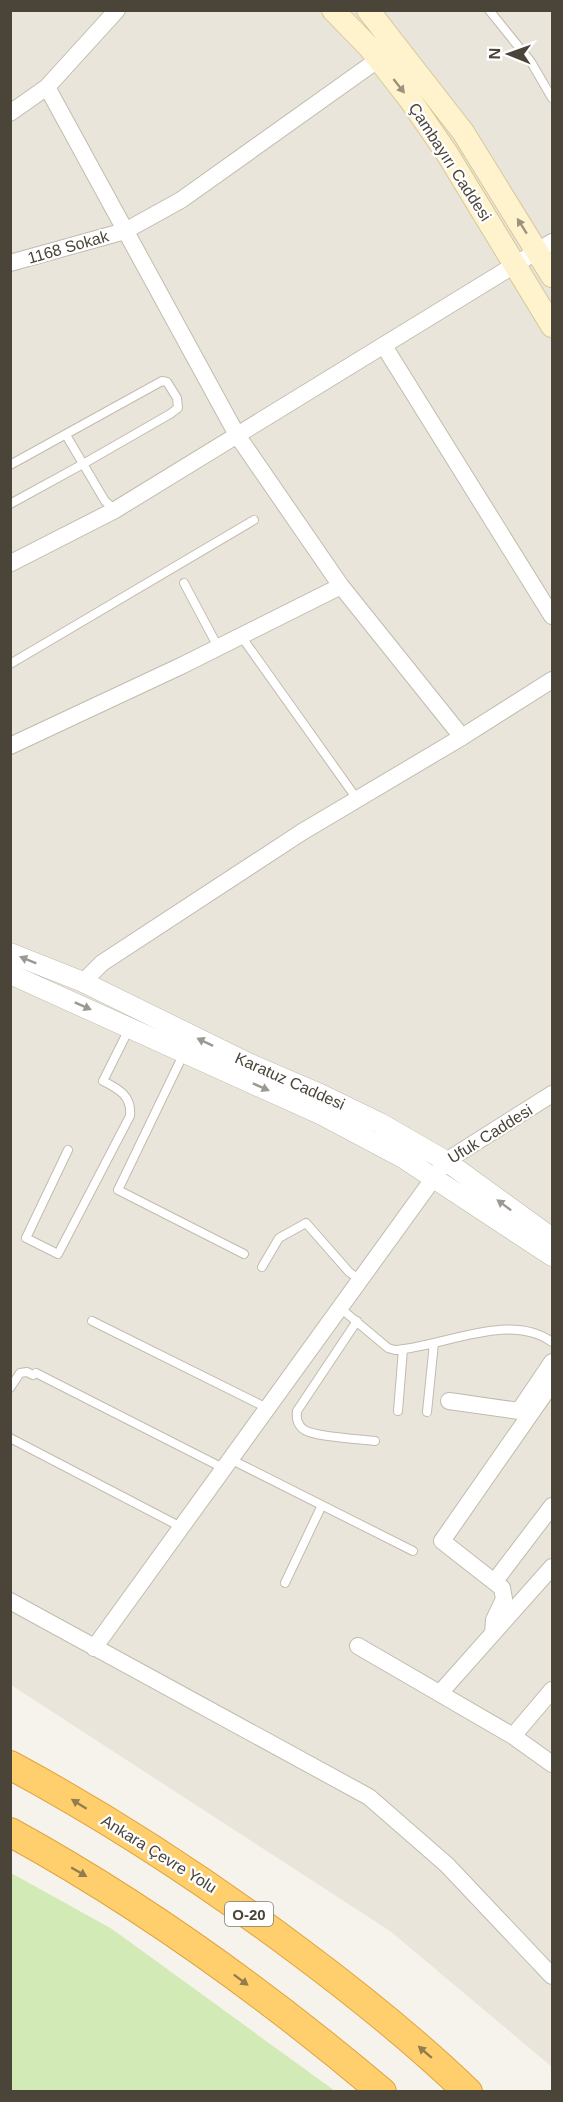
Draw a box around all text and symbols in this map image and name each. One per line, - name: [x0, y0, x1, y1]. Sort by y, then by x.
- north arrow: [479, 24, 539, 84]
- text: N: [486, 48, 503, 60]
- one-way arrow: [393, 78, 406, 94]
- street label: Çambayırı Caddesi: [406, 100, 494, 224]
- one-way arrow: [516, 218, 527, 234]
- street label: 1168 Sokak: [26, 227, 111, 267]
- one-way arrow: [19, 955, 37, 964]
- one-way arrow: [74, 1002, 91, 1011]
- one-way arrow: [197, 1037, 214, 1046]
- street label: Karatuz Caddesi: [233, 1049, 347, 1113]
- one-way arrow: [252, 1082, 270, 1092]
- street label: Ufuk Caddesi: [445, 1101, 535, 1167]
- one-way arrow: [497, 1199, 512, 1211]
- one-way arrow: [71, 1798, 87, 1809]
- street label: Ankara Çevre Yolu: [98, 1812, 220, 1896]
- one-way arrow: [71, 1867, 88, 1877]
- road number: O-20: [225, 1902, 273, 1926]
- one-way arrow: [234, 1974, 249, 1986]
- one-way arrow: [418, 2046, 433, 2059]

